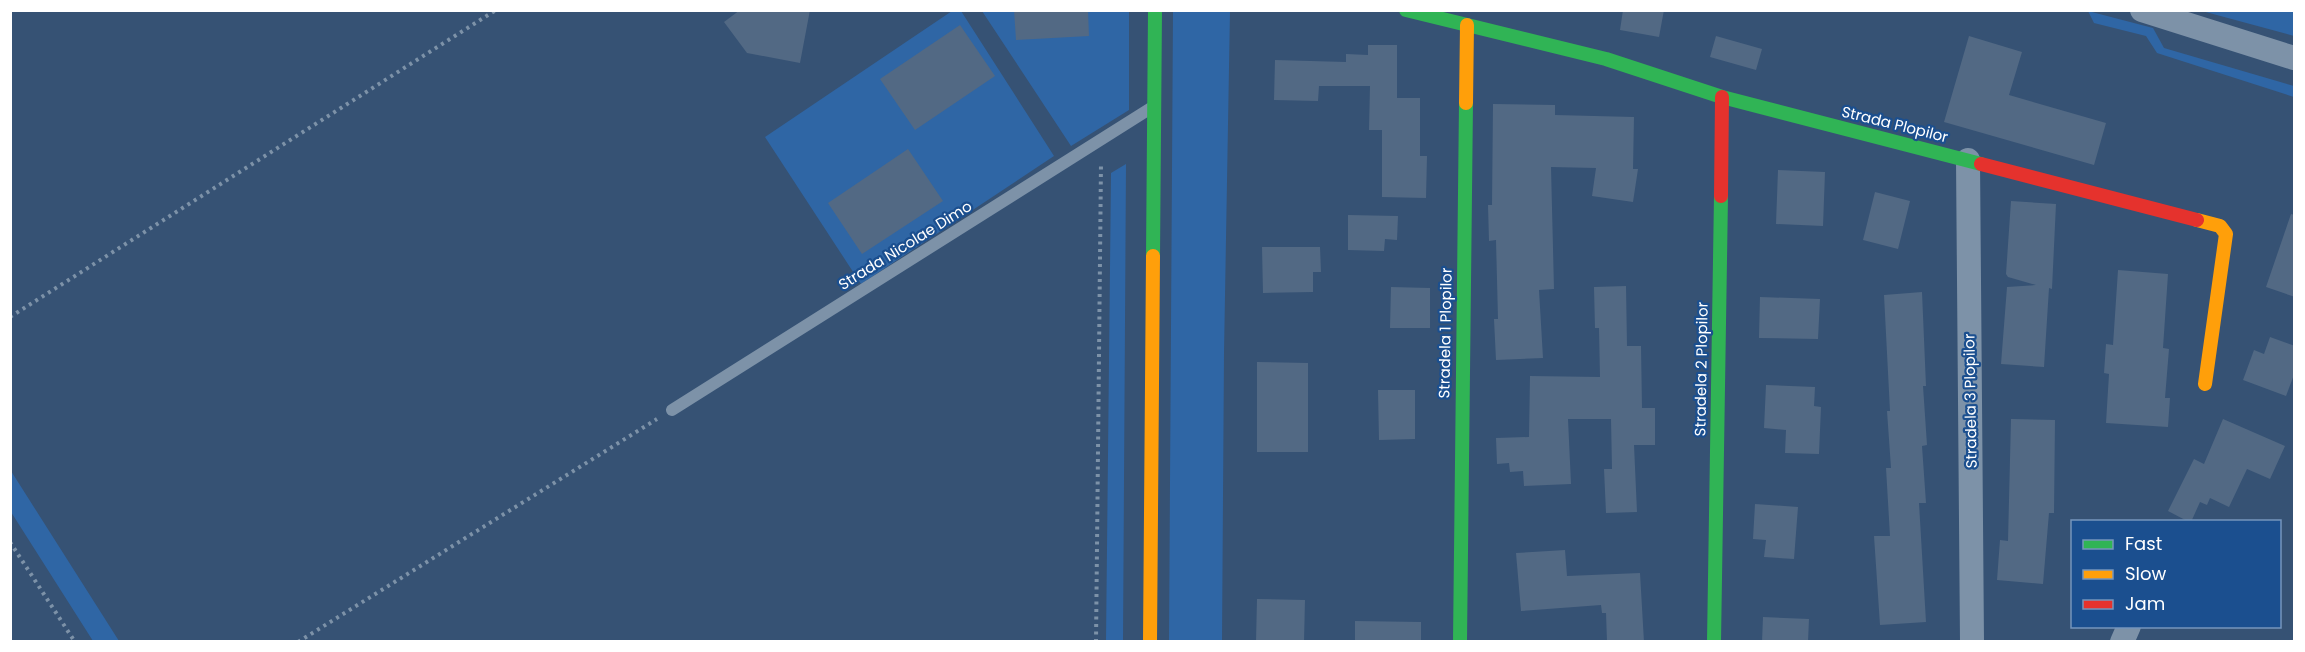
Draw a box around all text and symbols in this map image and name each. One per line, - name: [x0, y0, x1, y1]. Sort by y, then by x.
- street label: Strada Plopilor: [1840, 101, 1951, 147]
- street label: Strada Nicolae Dimo: [834, 195, 976, 295]
- street label: Stradela 1 Plopilor: [1433, 267, 1457, 399]
- street label: Stradela 2 Plopilor: [1689, 301, 1713, 436]
- street label: Stradela 3 Plopilor: [1958, 333, 1982, 469]
- legend: [2071, 520, 2281, 628]
- text: Fast: [2125, 531, 2162, 556]
- text: Slow: [2125, 561, 2167, 586]
- text: Jam: [2125, 591, 2165, 616]

